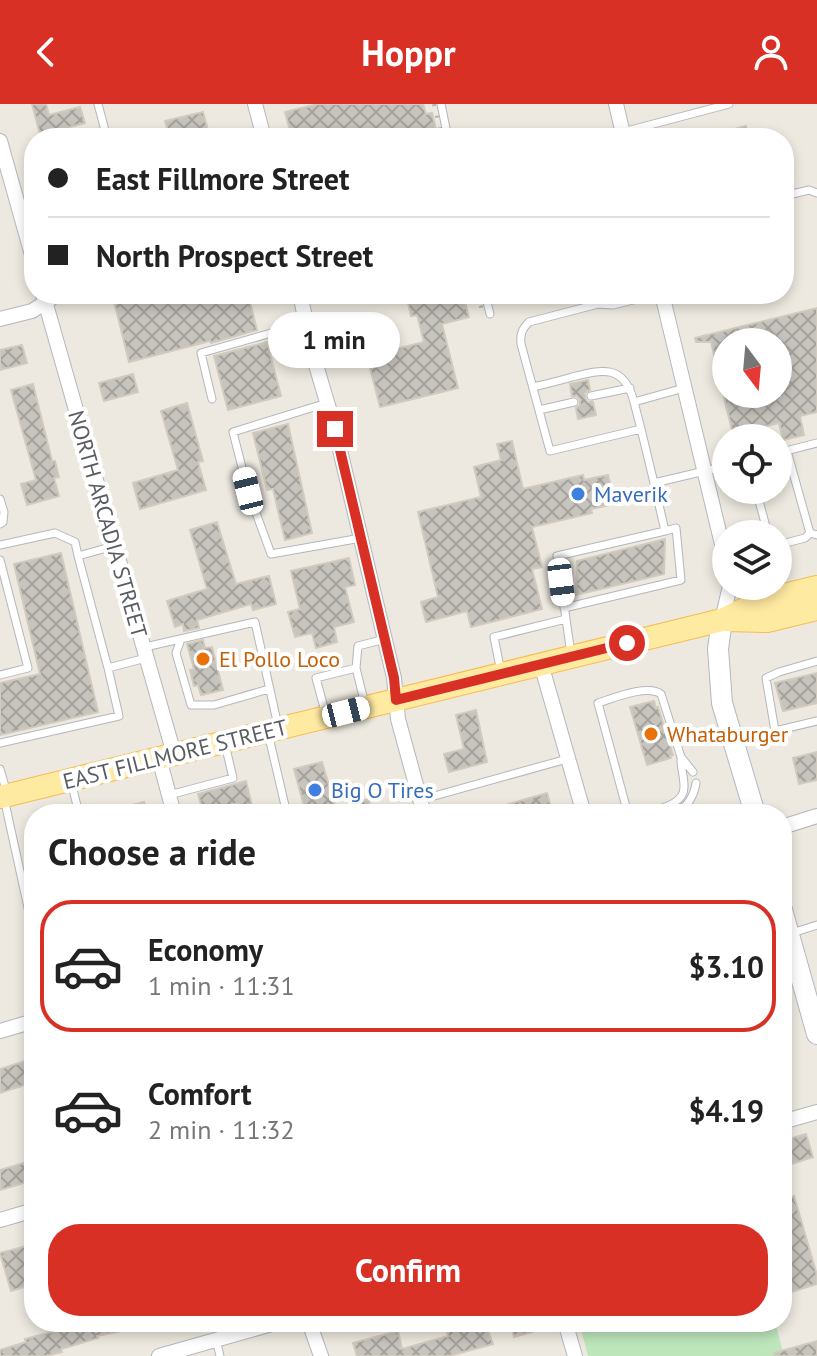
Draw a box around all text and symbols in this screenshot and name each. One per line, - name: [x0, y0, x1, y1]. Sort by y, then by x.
- text: Hoppr: [361, 29, 456, 76]
- icon: back: [24, 30, 68, 74]
- icon: person: [749, 30, 793, 74]
- text: East Fillmore Street: [96, 159, 350, 198]
- text: North Prospect Street: [96, 236, 373, 275]
- callout: 1 min: [269, 313, 401, 369]
- text: 1 min: [302, 323, 366, 356]
- north arrow: [712, 328, 792, 408]
- map controls: [712, 328, 792, 600]
- street label: NORTH ARCADIA STREET: [62, 407, 154, 641]
- route end: [317, 411, 353, 447]
- button: locate: [712, 424, 792, 504]
- car: [231, 465, 265, 517]
- place label: Maverik: [594, 480, 668, 508]
- marker: Maverik: [569, 485, 587, 503]
- button: layers: [712, 520, 792, 600]
- car: [546, 557, 576, 607]
- route start: [609, 625, 645, 661]
- place label: El Pollo Loco: [219, 645, 340, 673]
- marker: El Pollo Loco: [194, 650, 212, 668]
- car: [320, 695, 372, 729]
- street label: EAST FILLMORE STREET: [60, 713, 290, 795]
- place label: Whataburger: [667, 720, 789, 748]
- marker: Whataburger: [642, 725, 660, 743]
- place label: Big O Tires: [331, 776, 434, 804]
- marker: Big O Tires: [306, 781, 324, 799]
- text: Choose a ride: [48, 828, 256, 875]
- icon: car: [52, 930, 124, 1002]
- text: Economy: [148, 930, 263, 969]
- text: $3.10: [689, 947, 764, 986]
- text: 1 min · 11:31: [148, 969, 295, 1002]
- icon: car: [52, 1074, 124, 1146]
- text: Comfort: [148, 1074, 251, 1113]
- text: $4.19: [689, 1091, 764, 1130]
- text: 2 min · 11:32: [148, 1113, 295, 1146]
- button: Confirm: [48, 1224, 768, 1316]

